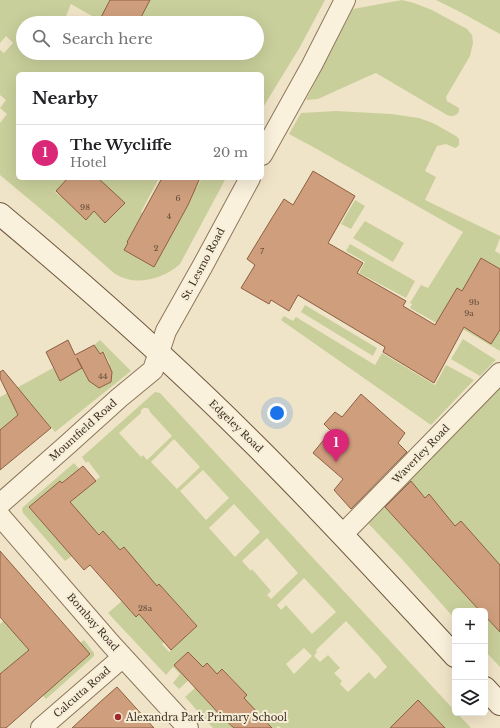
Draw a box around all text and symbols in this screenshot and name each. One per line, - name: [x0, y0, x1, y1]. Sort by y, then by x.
- search box: [16, 16, 264, 60]
- icon: search: [30, 27, 52, 49]
- text: Search here: [62, 29, 153, 48]
- text: Nearby: [32, 88, 98, 109]
- text: The Wycliffe: [70, 135, 172, 154]
- text: 1: [42, 144, 48, 161]
- text: 20 m: [213, 144, 248, 161]
- text: Hotel: [70, 154, 107, 171]
- house number: 6: [175, 193, 181, 203]
- house number: 98: [80, 202, 90, 212]
- house number: 4: [167, 211, 172, 221]
- street label: St. Lesmo Road: [178, 225, 228, 302]
- house number: 2: [154, 243, 159, 253]
- house number: 7: [260, 246, 265, 256]
- house number: 9b: [469, 297, 479, 307]
- house number: 9a: [464, 308, 474, 318]
- house number: 44: [98, 371, 108, 381]
- street label: Mountfield Road: [47, 396, 120, 464]
- street label: Edgeley Road: [206, 397, 266, 455]
- your location: [267, 403, 287, 423]
- street label: Waverley Road: [389, 422, 453, 487]
- pin: 1: [323, 429, 349, 462]
- street label: Bombay Road: [64, 590, 122, 654]
- house number: 28a: [138, 603, 153, 613]
- map controls: [452, 608, 488, 716]
- button: +: [452, 608, 488, 644]
- button: −: [452, 644, 488, 680]
- street label: Calcutta Road: [51, 664, 113, 720]
- button: layers: [452, 680, 488, 716]
- place label: Alexandra Park Primary School: [125, 711, 287, 724]
- marker: Alexandra Park Primary School: [113, 712, 123, 722]

